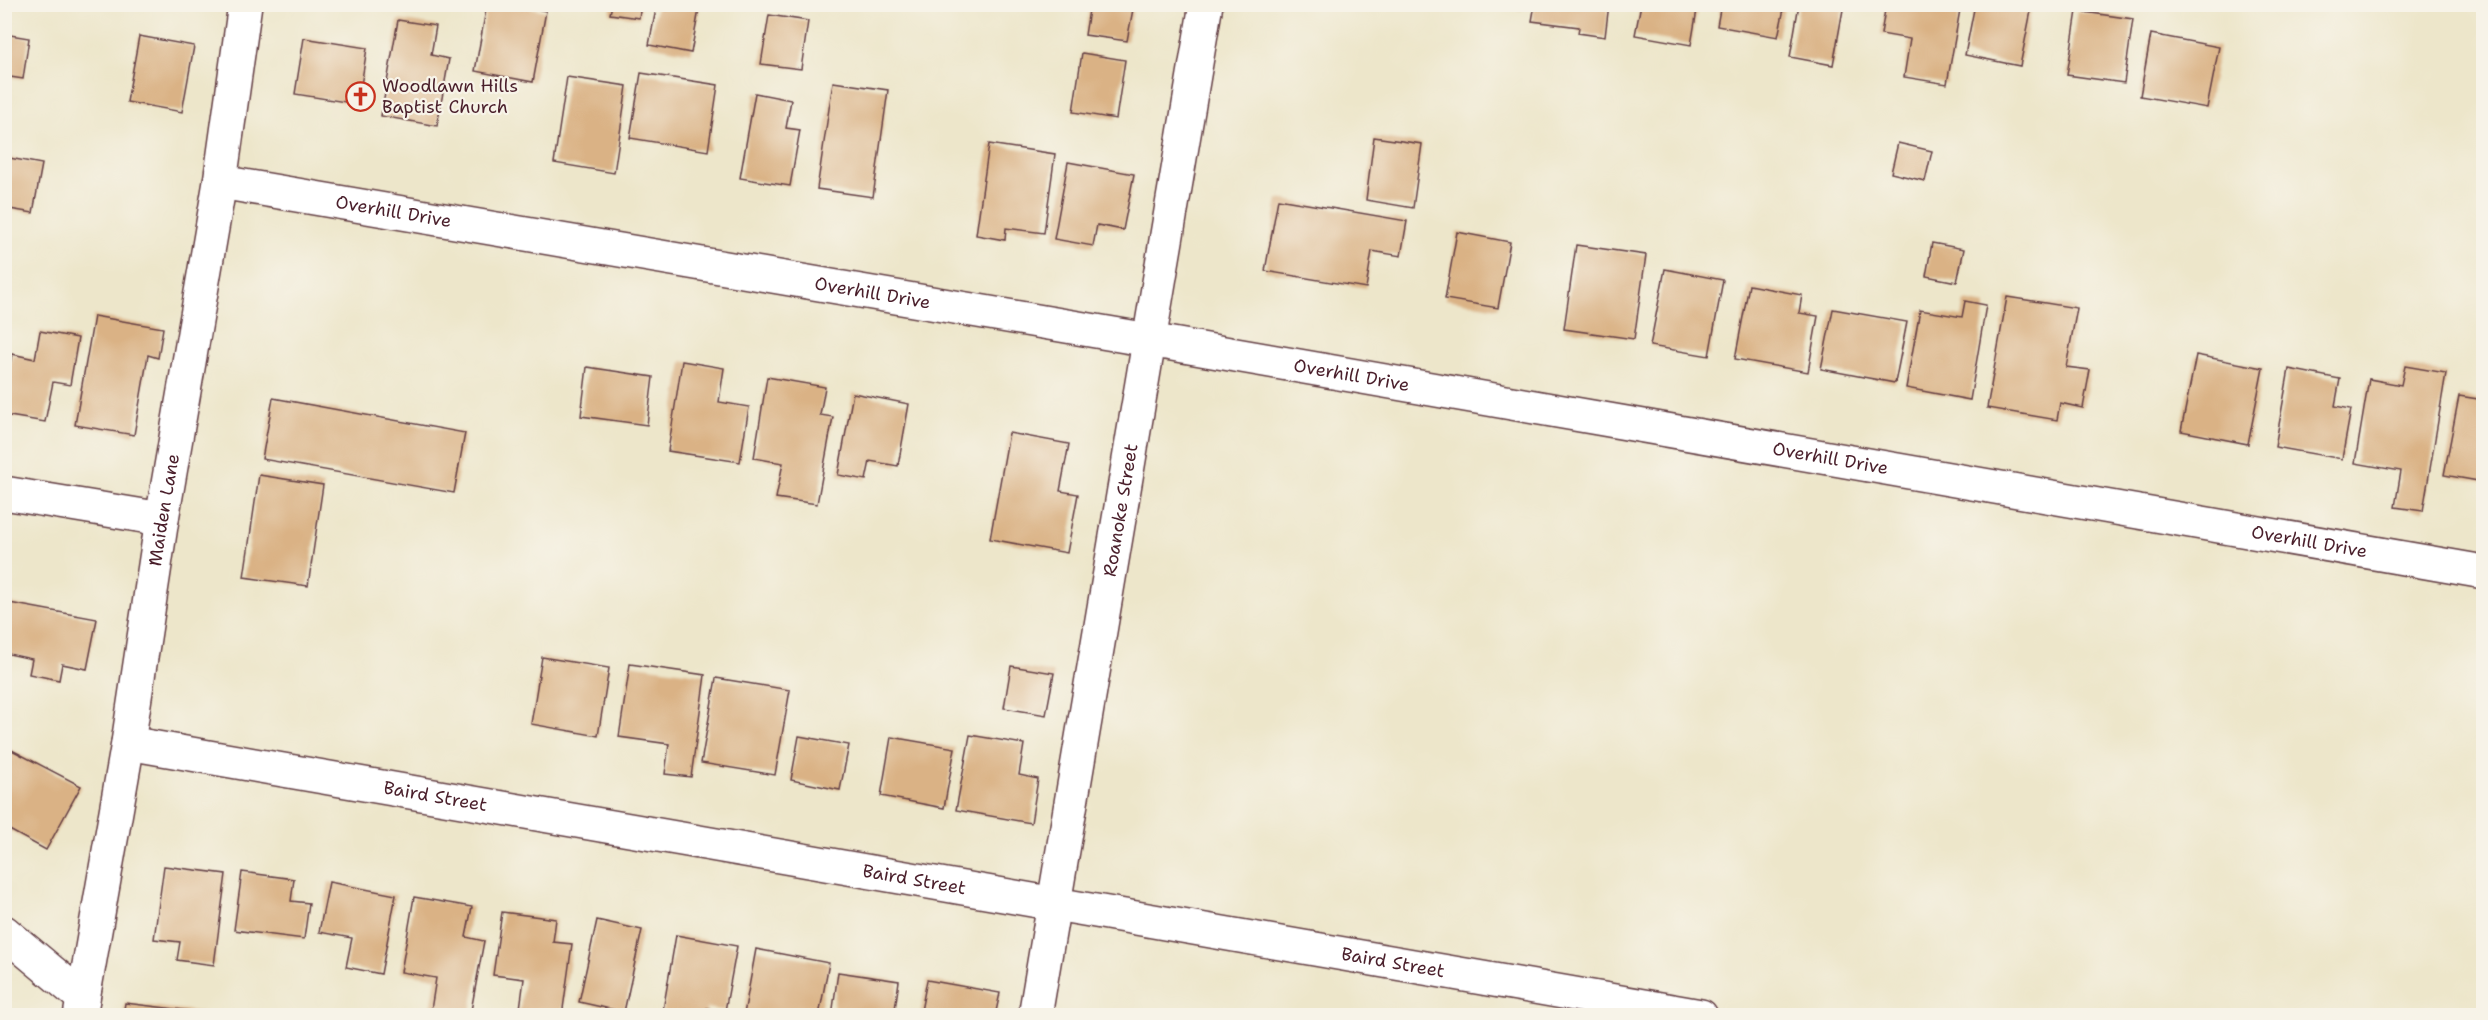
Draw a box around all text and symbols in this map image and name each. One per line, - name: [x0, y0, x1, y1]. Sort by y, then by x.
- place label: Woodlawn Hills Baptist Church: [382, 74, 518, 119]
- church icon: Woodlawn Hills Baptist Church: [345, 80, 377, 112]
- street label: Overhill Drive: [334, 190, 453, 233]
- street label: Overhill Drive: [813, 271, 932, 315]
- street label: Overhill Drive: [1292, 353, 1411, 397]
- street label: Overhill Drive: [1771, 437, 1890, 480]
- street label: Roanoke Street: [1097, 442, 1144, 579]
- street label: Maiden Lane: [143, 452, 185, 568]
- street label: Overhill Drive: [2249, 520, 2369, 563]
- street label: Baird Street: [382, 776, 489, 817]
- street label: Baird Street: [861, 859, 968, 900]
- street label: Baird Street: [1339, 942, 1447, 983]

